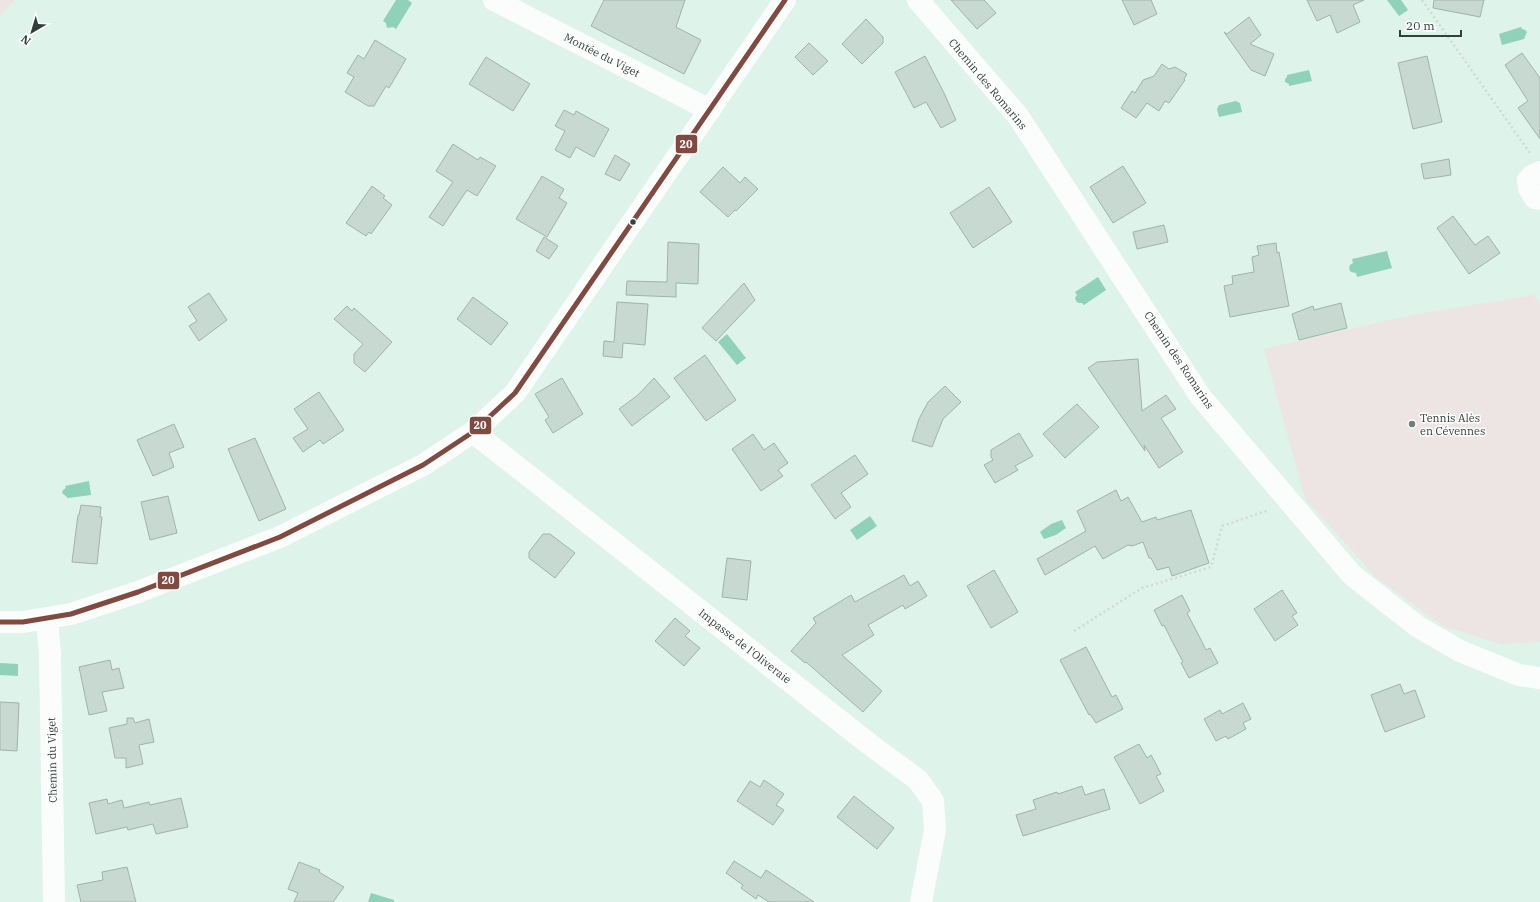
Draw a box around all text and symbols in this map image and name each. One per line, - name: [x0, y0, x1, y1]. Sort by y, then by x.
- north arrow: [12, 12, 52, 52]
- scale bar: [1400, 12, 1461, 38]
- text: 20 m: [1406, 18, 1435, 33]
- street label: Montée du Viget: [562, 30, 642, 80]
- text: N: [18, 32, 34, 48]
- street label: Chemin des Romarins: [946, 36, 1030, 132]
- line badge: 20: [675, 134, 698, 154]
- text: 20: [679, 137, 693, 151]
- unlabelled marker: [628, 217, 638, 227]
- street label: Chemin des Romarins: [1141, 309, 1217, 411]
- place label: Tennis Alès en Cévennes: [1420, 411, 1485, 438]
- line badge: 20: [469, 416, 492, 435]
- text: 20: [473, 418, 487, 432]
- marker: Tennis Alès en Cévennes: [1407, 419, 1417, 429]
- line badge: 20: [157, 571, 180, 590]
- text: 20: [161, 573, 175, 587]
- street label: Impasse de l'Oliveraie: [696, 605, 794, 687]
- street label: Chemin du Viget: [44, 717, 60, 803]

